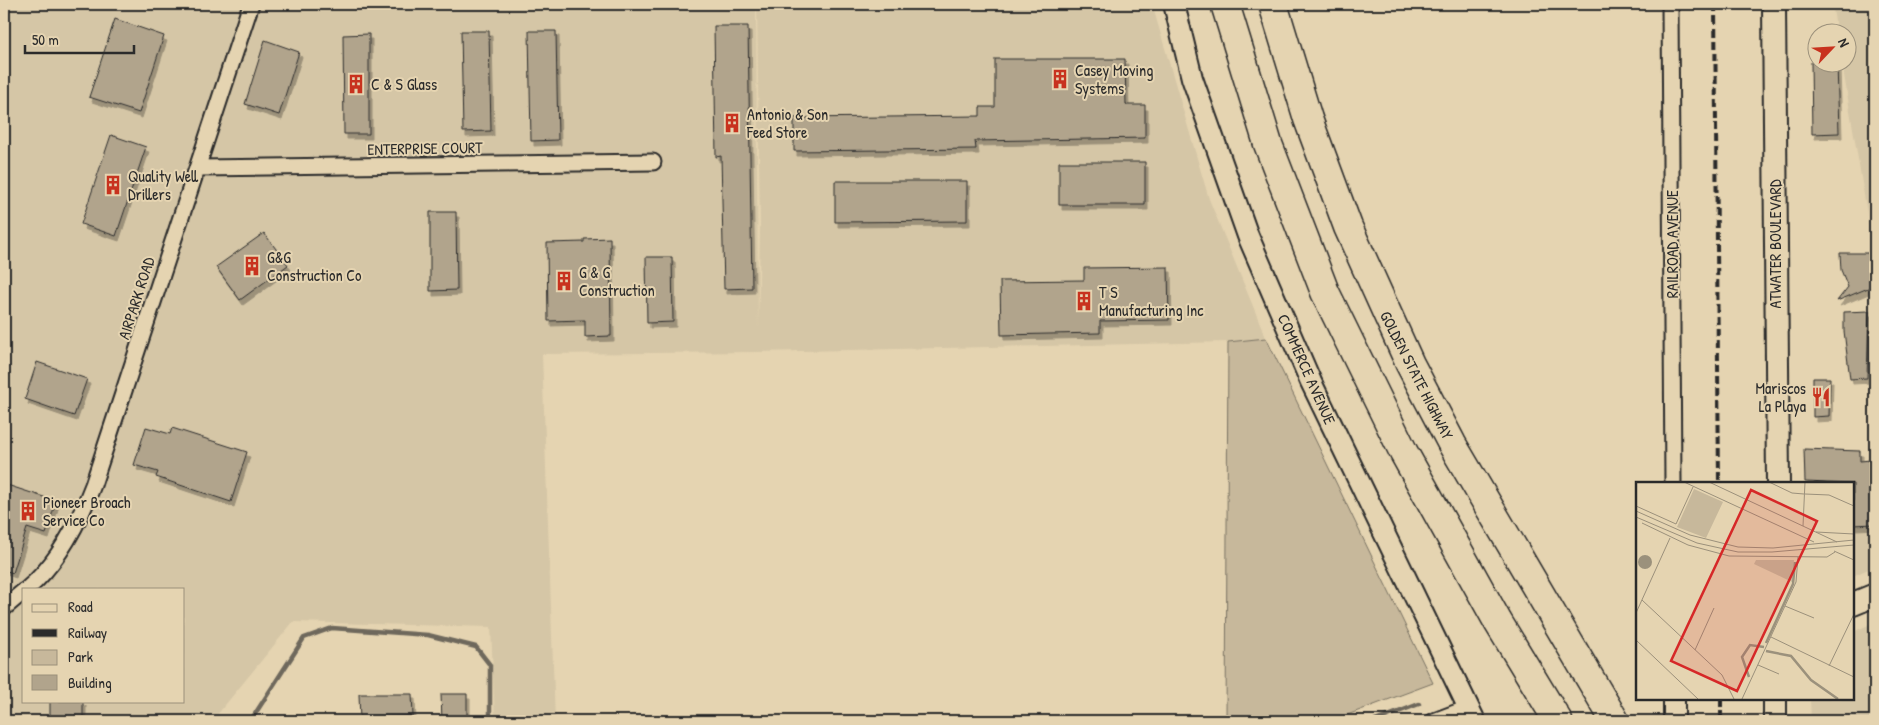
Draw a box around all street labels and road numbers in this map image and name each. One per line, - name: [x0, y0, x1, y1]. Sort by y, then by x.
- street label: ENTERPRISE COURT: [367, 136, 483, 160]
- street label: ATWATER BOULEVARD: [1764, 179, 1786, 308]
- street label: RAILROAD AVENUE: [1661, 190, 1683, 298]
- street label: AIRPARK ROAD: [112, 254, 160, 342]
- street label: GOLDEN STATE HIGHWAY: [1375, 307, 1459, 443]
- street label: COMMERCE AVENUE: [1273, 310, 1341, 428]

